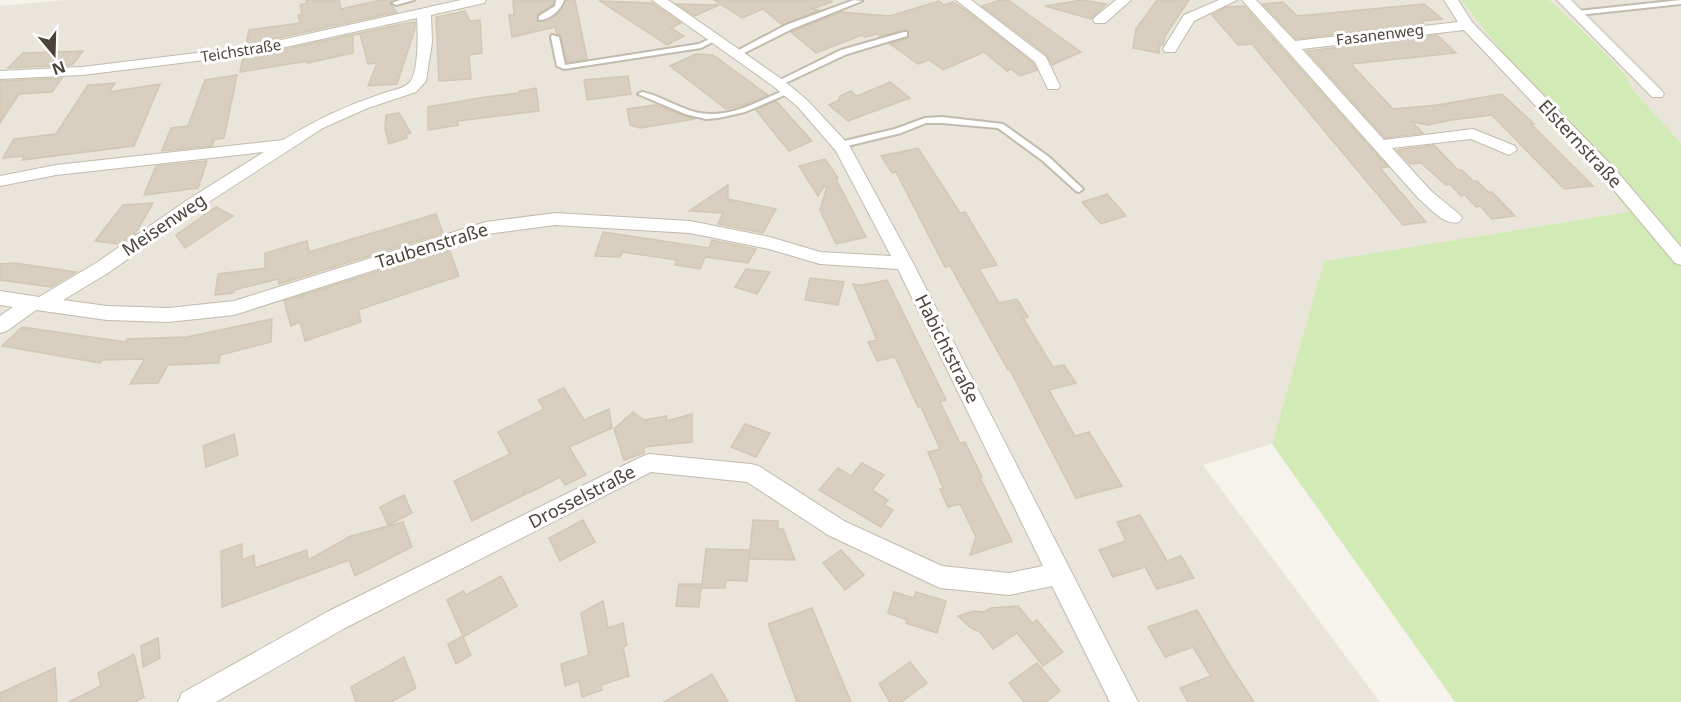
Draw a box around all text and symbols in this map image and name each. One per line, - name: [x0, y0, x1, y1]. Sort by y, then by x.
- street label: Fasanenweg: [1335, 19, 1425, 49]
- north arrow: [24, 24, 84, 84]
- street label: Teichstraße: [199, 34, 282, 66]
- text: N: [49, 56, 69, 81]
- street label: Elsternstraße: [1534, 94, 1628, 193]
- street label: Meisenweg: [117, 187, 210, 261]
- street label: Taubenstraße: [373, 217, 491, 273]
- street label: Habichtstraße: [910, 290, 986, 407]
- street label: Drosselstraße: [524, 459, 639, 533]

